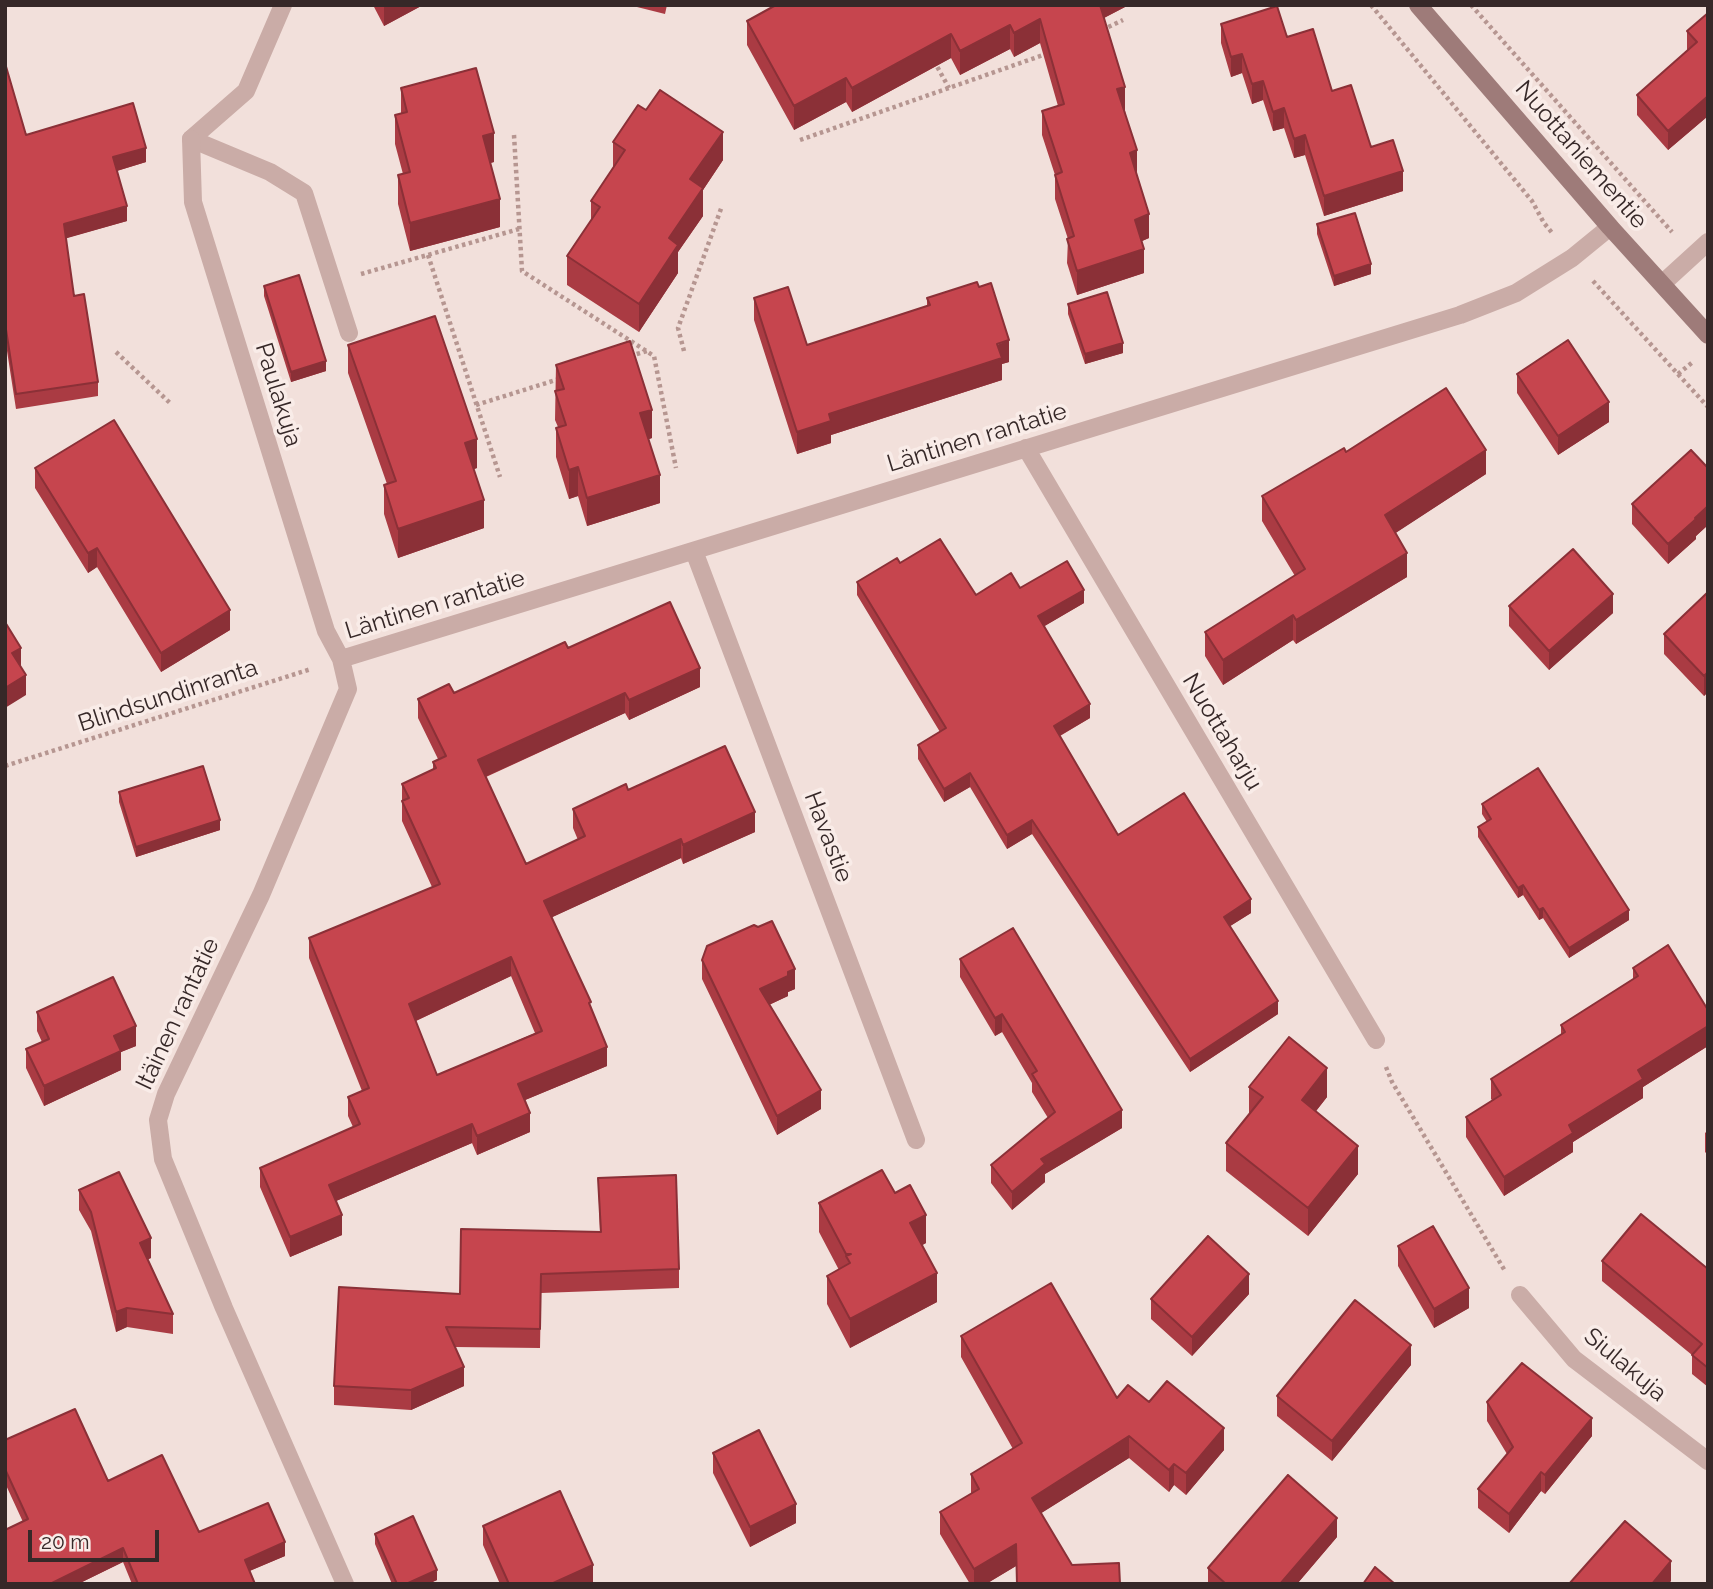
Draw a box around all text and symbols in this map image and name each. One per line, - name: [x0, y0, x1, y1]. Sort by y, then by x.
- street label: Nuottaniementie: [1509, 75, 1653, 235]
- street label: Paulakuja: [249, 340, 307, 450]
- street label: Läntinen rantatie: [884, 397, 1070, 479]
- street label: Läntinen rantatie: [342, 564, 528, 646]
- street label: Blindsundinranta: [75, 653, 261, 739]
- street label: Nuottaharju: [1176, 668, 1268, 796]
- street label: Havastie: [798, 788, 858, 886]
- street label: Itäinen rantatie: [130, 934, 226, 1094]
- street label: Siulakuja: [1578, 1322, 1672, 1408]
- scale bar: [32, 1516, 163, 1560]
- text: 20 m: [41, 1529, 89, 1554]

